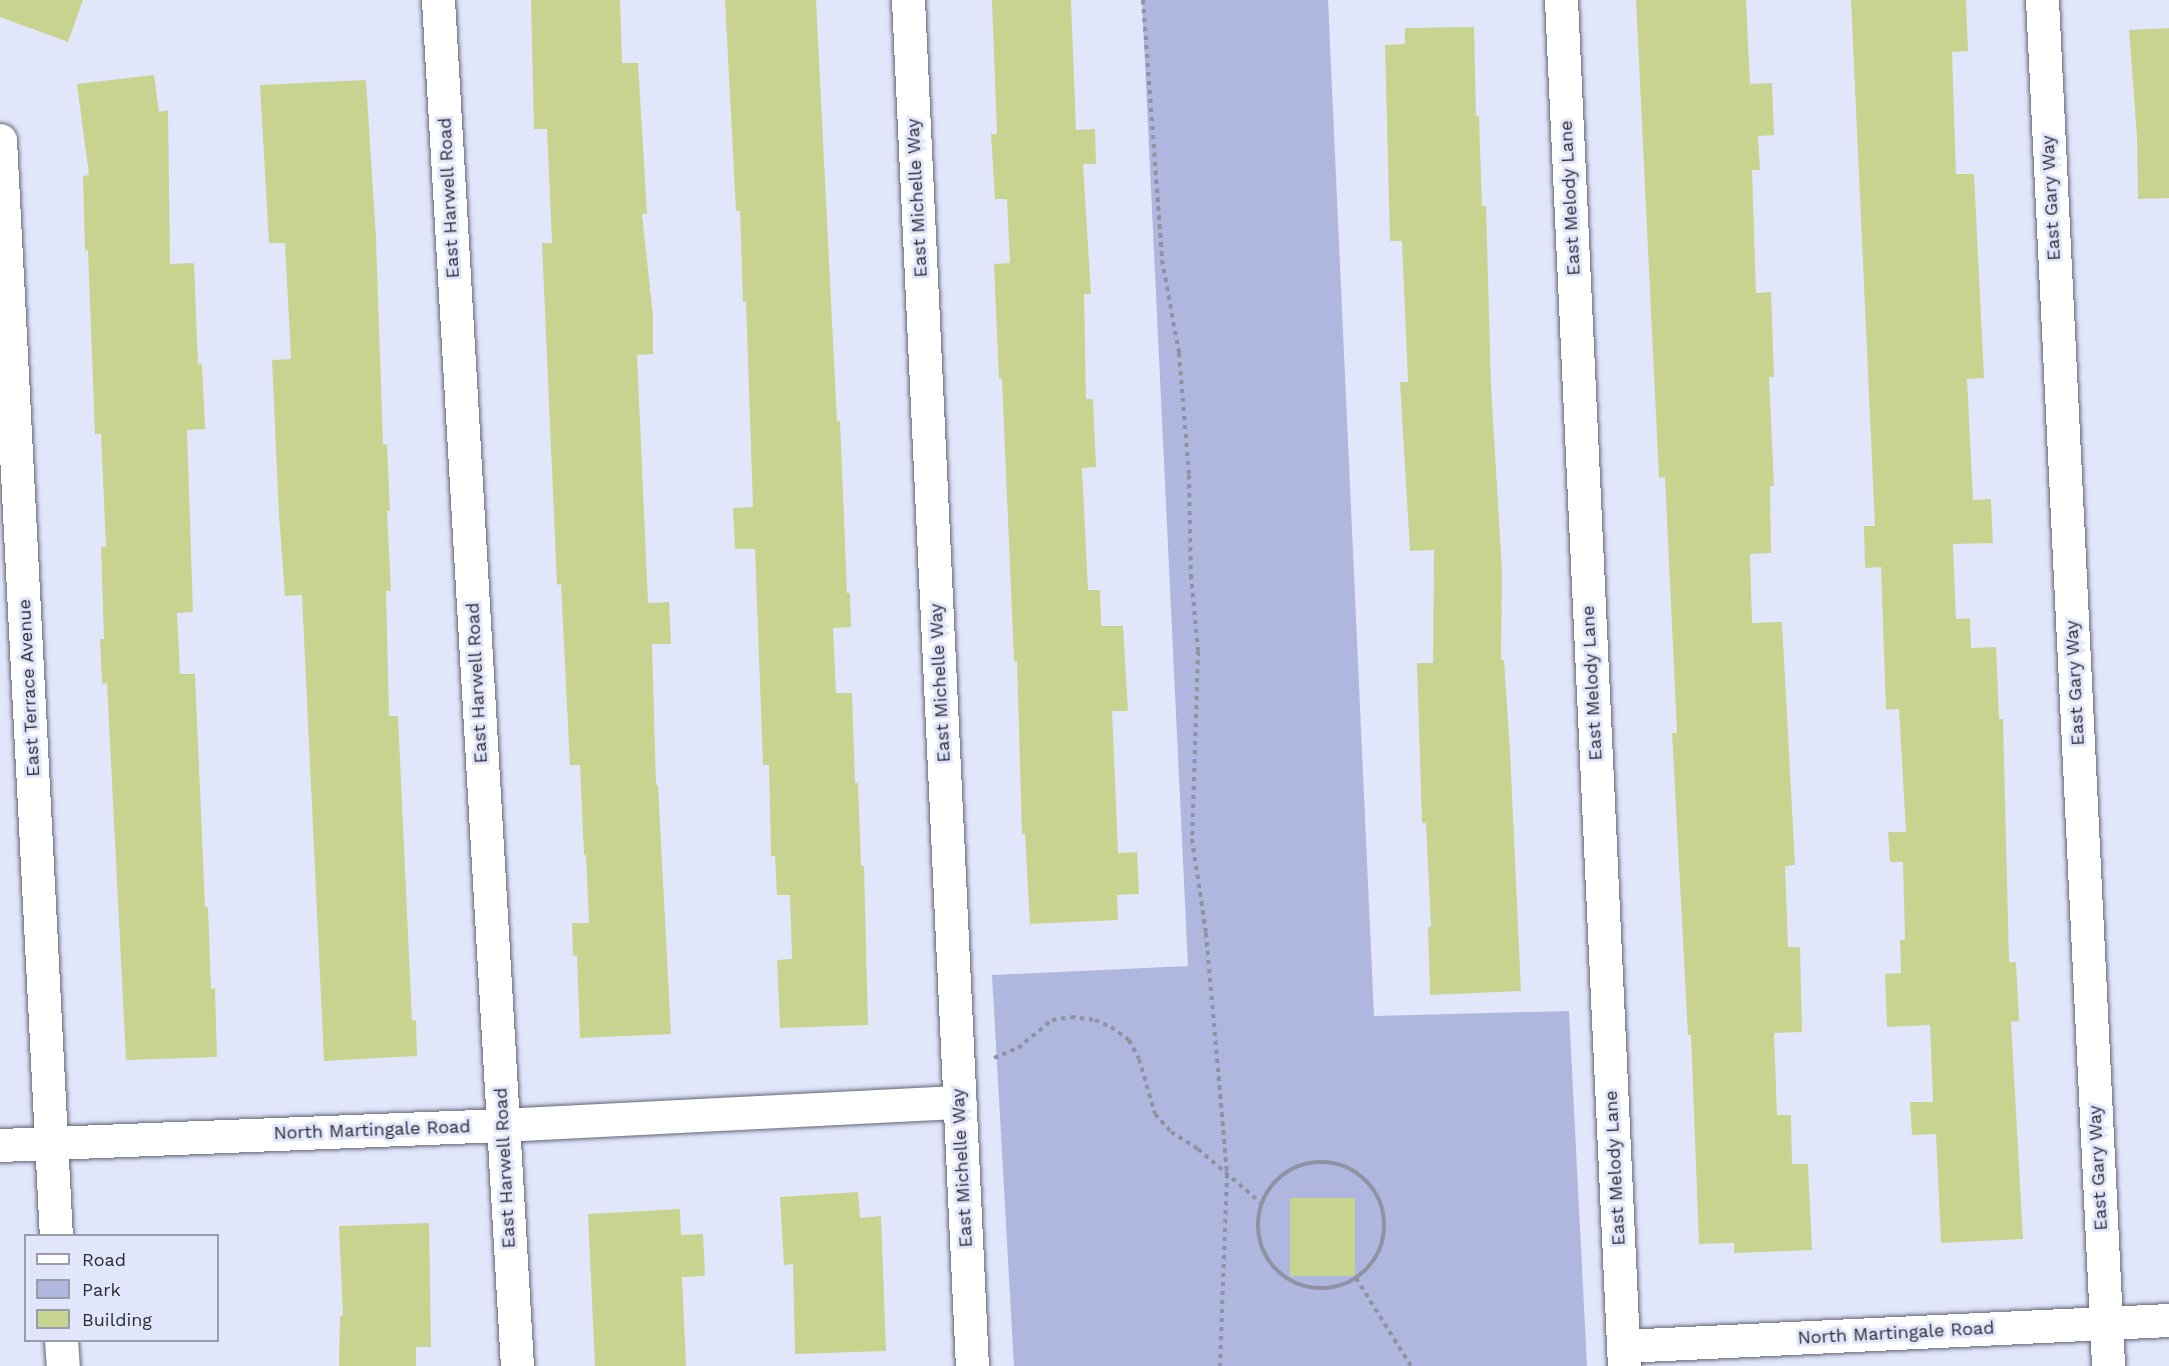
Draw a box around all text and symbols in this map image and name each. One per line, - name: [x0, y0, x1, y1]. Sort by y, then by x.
- street label: East Harwell Road: [434, 117, 464, 279]
- street label: East Michelle Way: [902, 118, 932, 278]
- street label: East Melody Lane: [1555, 120, 1585, 276]
- street label: East Gary Way: [2037, 134, 2065, 262]
- street label: East Terrace Avenue: [14, 598, 44, 778]
- street label: East Harwell Road: [462, 602, 492, 764]
- street label: East Michelle Way: [925, 603, 955, 763]
- street label: East Melody Lane: [1577, 605, 1607, 761]
- street label: East Gary Way: [2061, 619, 2089, 747]
- street label: East Harwell Road: [490, 1087, 520, 1249]
- street label: East Michelle Way: [947, 1088, 977, 1248]
- street label: East Melody Lane: [1600, 1090, 1630, 1246]
- street label: East Gary Way: [2084, 1104, 2112, 1232]
- street label: North Martingale Road: [273, 1116, 471, 1144]
- legend: [24, 1234, 219, 1342]
- text: Road: [82, 1249, 126, 1270]
- text: Park: [82, 1279, 121, 1300]
- text: Building: [82, 1309, 152, 1330]
- street label: North Martingale Road: [1797, 1317, 1995, 1349]

